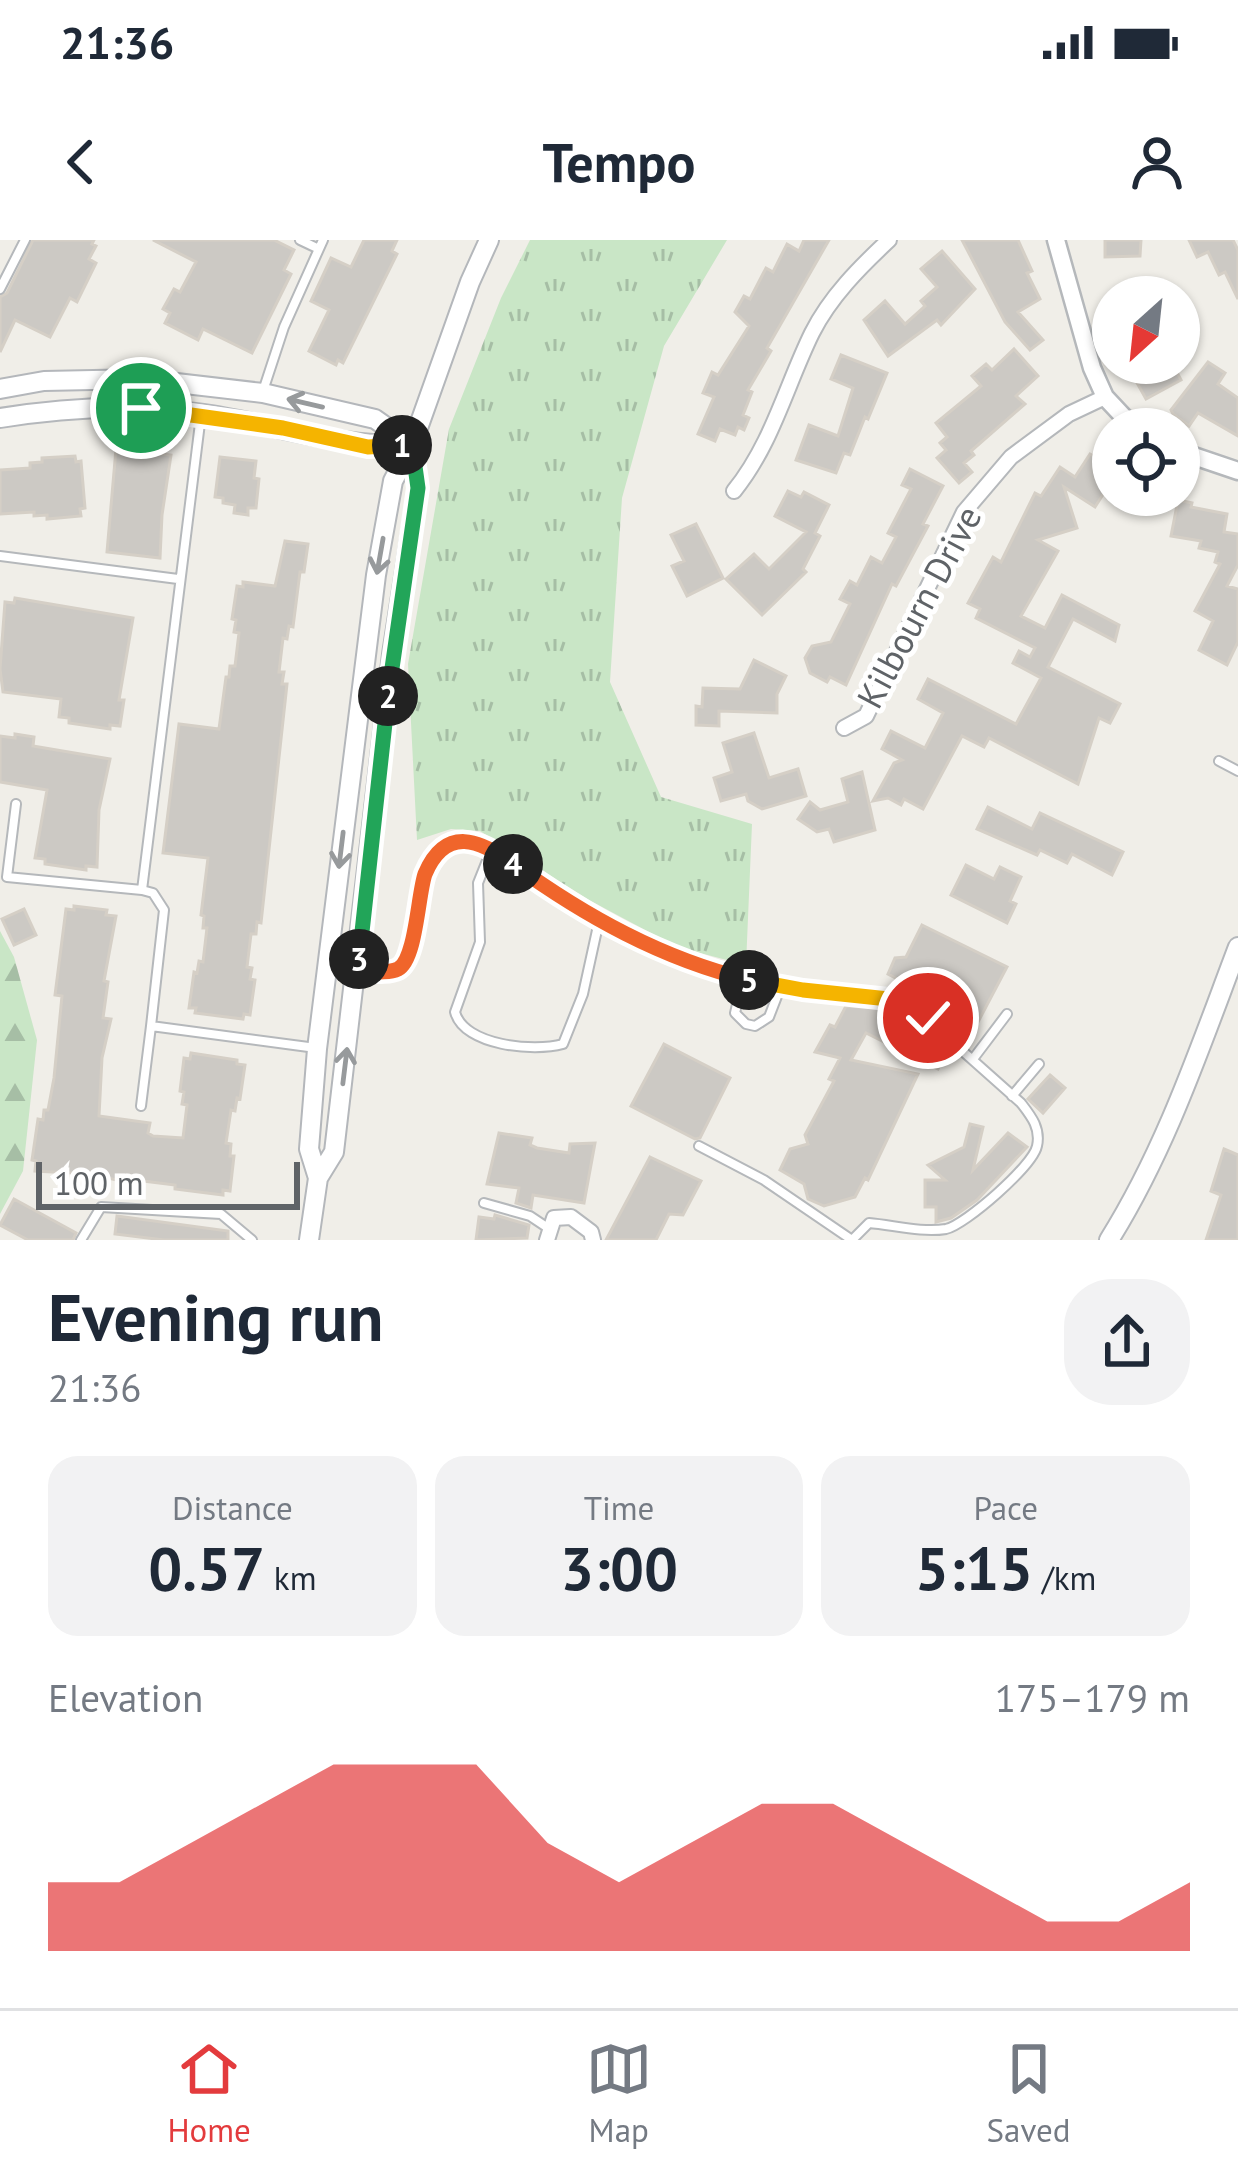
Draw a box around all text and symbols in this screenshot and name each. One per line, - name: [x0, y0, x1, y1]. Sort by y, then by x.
- text: 21:36: [60, 13, 174, 71]
- text: Tempo: [543, 127, 695, 197]
- icon: back: [48, 129, 114, 195]
- icon: person: [1124, 129, 1190, 195]
- north arrow: [1092, 276, 1200, 384]
- map controls: [1092, 276, 1200, 516]
- pin: [90, 357, 192, 459]
- icon: arrive: [108, 375, 174, 441]
- one-way arrow: [287, 390, 325, 413]
- button: locate: [1092, 408, 1200, 516]
- pin: 1: [372, 415, 432, 475]
- text: 1: [393, 423, 411, 466]
- street label: Kilbourn Drive: [846, 498, 992, 716]
- one-way arrow: [367, 536, 390, 575]
- pin: 2: [358, 666, 418, 726]
- text: 2: [379, 674, 397, 717]
- one-way arrow: [330, 830, 352, 869]
- pin: 4: [483, 834, 543, 894]
- text: 4: [504, 842, 522, 885]
- pin: 3: [329, 929, 389, 989]
- text: 3: [350, 937, 368, 980]
- pin: 5: [719, 950, 779, 1010]
- text: 5: [740, 958, 758, 1001]
- pin: [877, 967, 979, 1069]
- icon: check: [895, 985, 961, 1051]
- one-way arrow: [335, 1047, 357, 1086]
- scale bar: [36, 1156, 300, 1209]
- text: 100 m: [54, 1161, 144, 1204]
- text: Evening run: [48, 1274, 383, 1359]
- button: share: [1064, 1279, 1190, 1405]
- text: 21:36: [48, 1362, 142, 1413]
- text: Distance: [172, 1486, 293, 1529]
- text: Time: [584, 1486, 654, 1529]
- text: Pace: [973, 1486, 1038, 1529]
- text: 0.57: [148, 1529, 265, 1607]
- text: 3:00: [560, 1529, 678, 1607]
- text: 5:15: [915, 1529, 1033, 1607]
- text: km: [265, 1556, 316, 1599]
- text: /km: [1033, 1556, 1096, 1599]
- text: Elevation: [48, 1672, 203, 1723]
- text: 175–179 m: [995, 1672, 1190, 1723]
- tab: Home: [167, 2036, 251, 2151]
- tab: Map: [586, 2036, 652, 2151]
- tab: Saved: [987, 2036, 1071, 2151]

